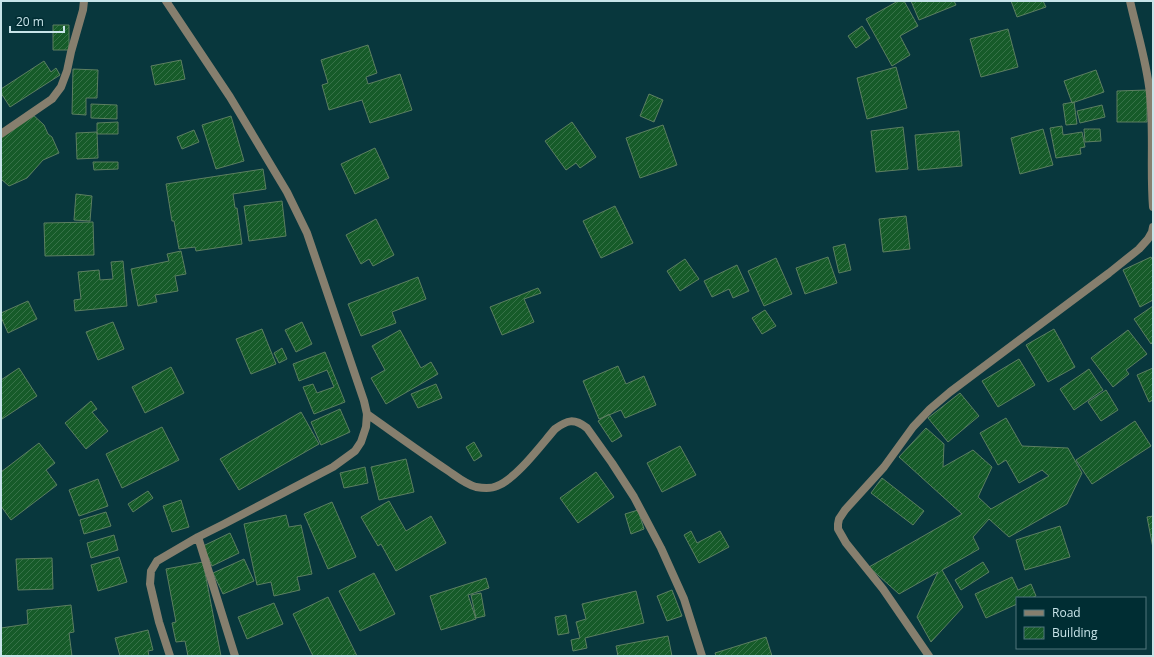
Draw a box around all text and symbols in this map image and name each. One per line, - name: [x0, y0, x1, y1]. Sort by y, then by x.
- scale bar: [10, 8, 64, 34]
- text: 20 m: [16, 13, 44, 30]
- legend: [1016, 597, 1146, 649]
- text: Road: [1052, 604, 1081, 621]
- text: Building: [1052, 624, 1098, 641]

